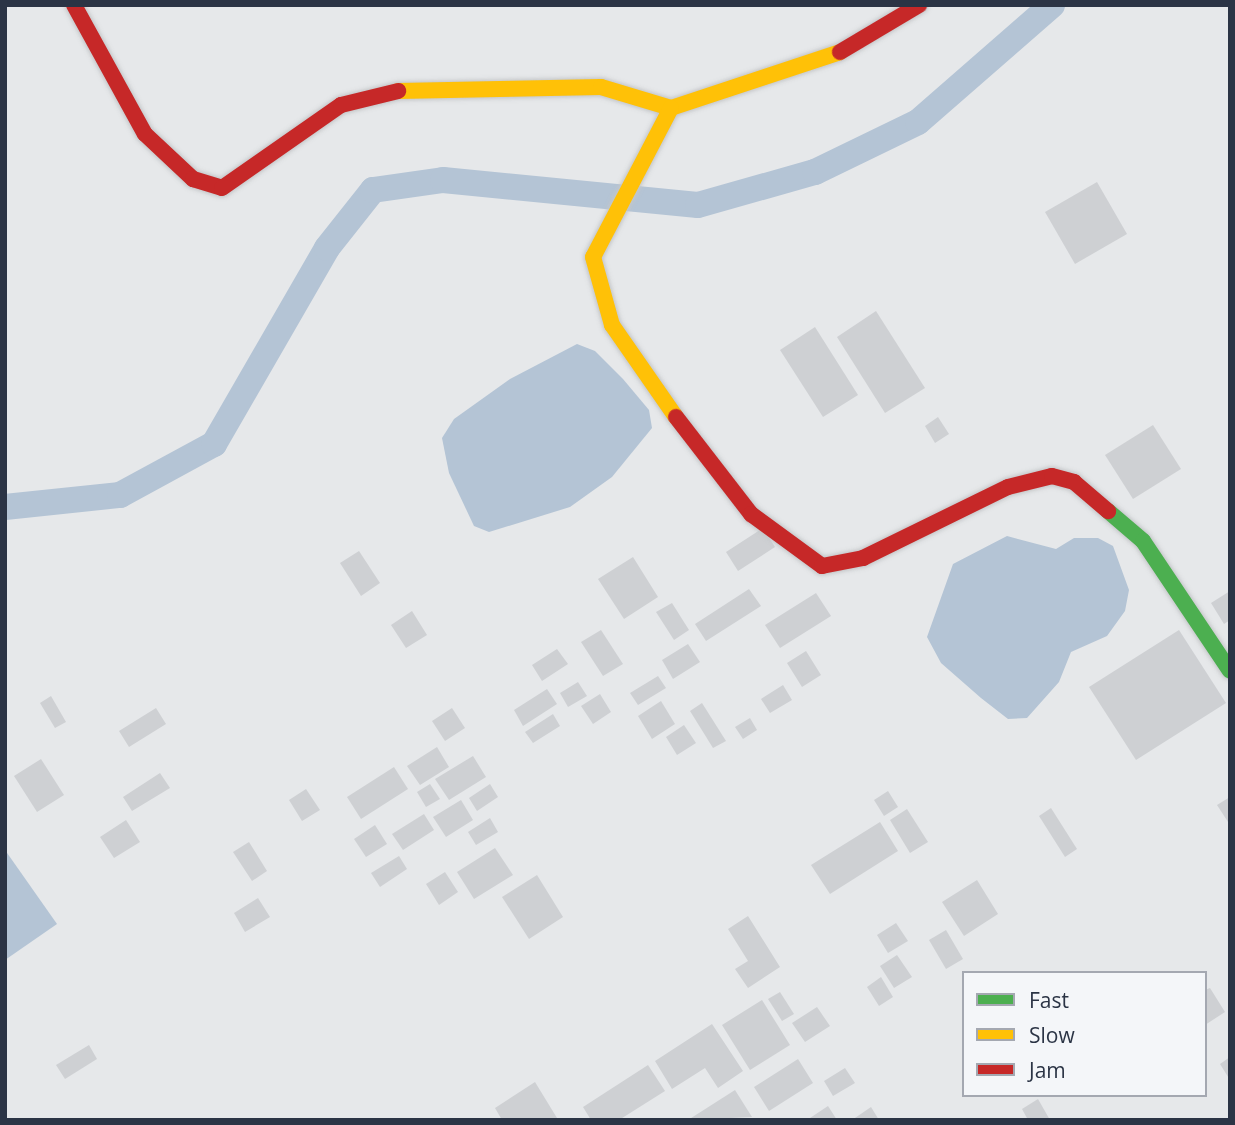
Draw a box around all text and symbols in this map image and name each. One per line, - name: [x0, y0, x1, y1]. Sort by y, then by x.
- legend: [962, 971, 1207, 1097]
- text: Fast: [1029, 986, 1069, 1014]
- text: Slow: [1029, 1021, 1075, 1049]
- text: Jam: [1029, 1056, 1066, 1084]

